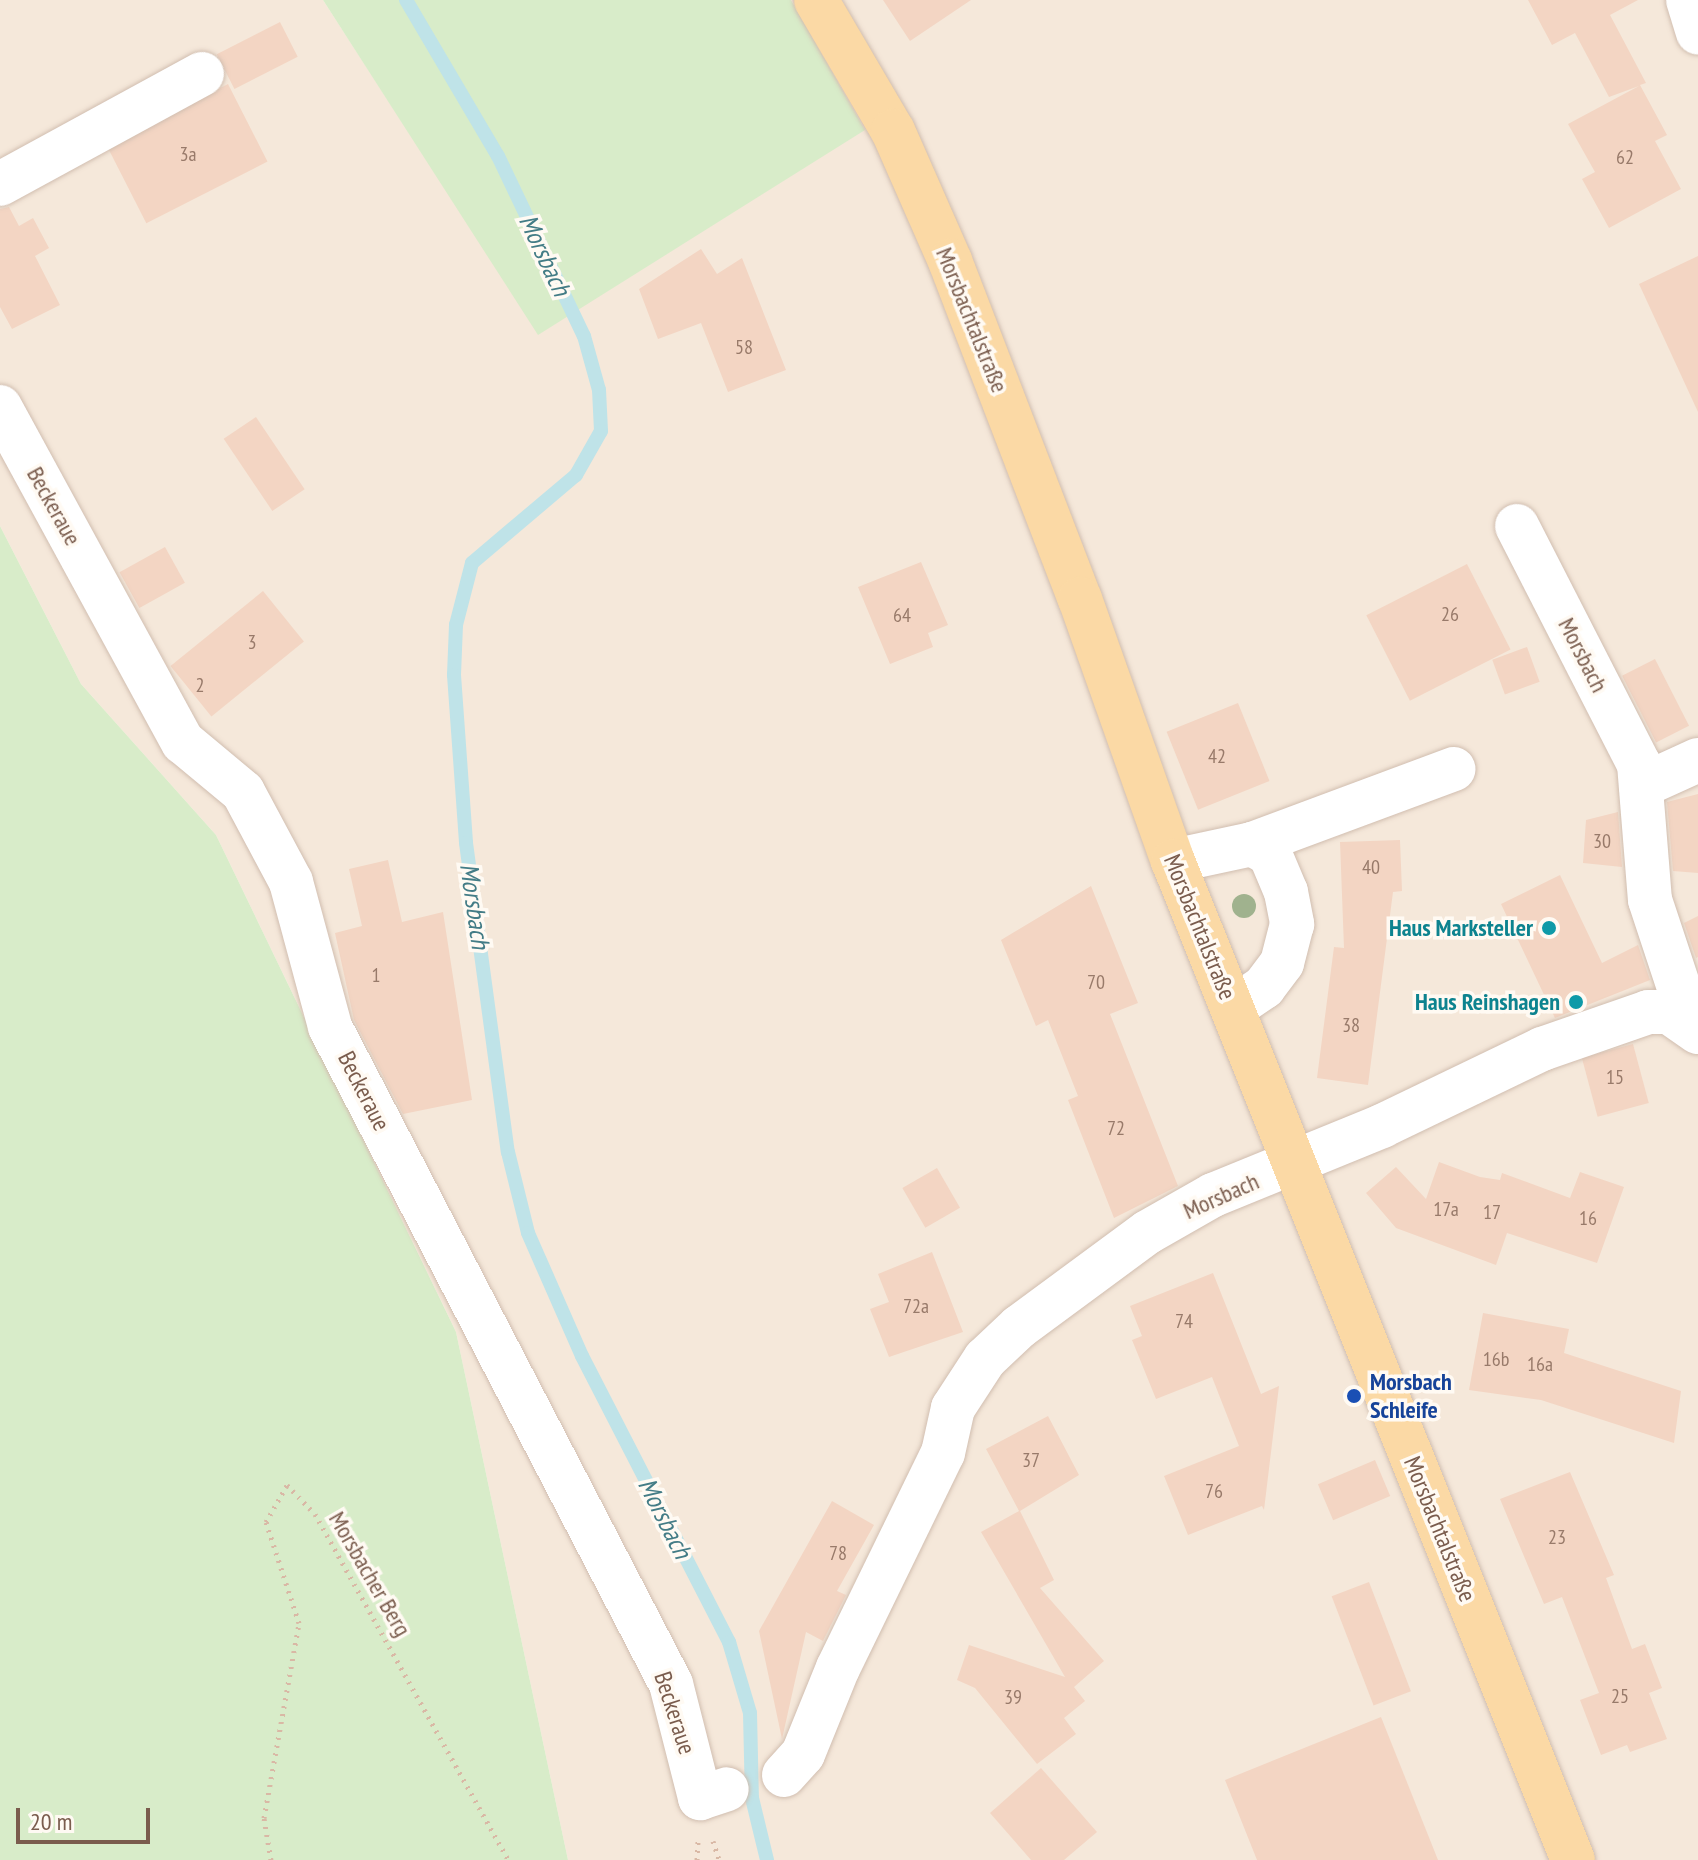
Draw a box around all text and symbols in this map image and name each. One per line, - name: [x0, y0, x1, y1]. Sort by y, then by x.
- house number: 3a: [180, 142, 196, 166]
- house number: 62: [1616, 145, 1634, 169]
- water label: Morsbach: [513, 209, 577, 301]
- street label: Morsbachtalstraße: [930, 243, 1014, 397]
- house number: 58: [735, 335, 753, 359]
- street label: Beckeraue: [21, 462, 87, 550]
- house number: 26: [1441, 602, 1459, 626]
- house number: 64: [893, 603, 911, 627]
- street label: Morsbach: [1552, 613, 1614, 697]
- house number: 3: [248, 630, 256, 654]
- house number: 2: [196, 673, 204, 697]
- house number: 42: [1208, 744, 1226, 768]
- house number: 30: [1593, 829, 1611, 853]
- street label: Morsbachtalstraße: [1158, 850, 1242, 1004]
- house number: 40: [1362, 855, 1380, 879]
- water label: Morsbach: [454, 861, 496, 951]
- place label: Haus Marksteller: [1389, 914, 1533, 942]
- marker: Haus Marksteller: [1540, 919, 1558, 937]
- house number: 1: [372, 963, 380, 987]
- house number: 70: [1087, 970, 1105, 994]
- place label: Haus Reinshagen: [1415, 988, 1560, 1016]
- marker: Haus Reinshagen: [1567, 993, 1585, 1011]
- house number: 38: [1342, 1013, 1360, 1037]
- street label: Beckeraue: [332, 1047, 396, 1135]
- house number: 15: [1606, 1065, 1624, 1089]
- house number: 72: [1107, 1116, 1125, 1140]
- street label: Morsbach: [1179, 1167, 1263, 1225]
- house number: 17a: [1433, 1197, 1459, 1221]
- house number: 17: [1483, 1200, 1501, 1224]
- house number: 16: [1579, 1206, 1597, 1230]
- house number: 72a: [903, 1294, 929, 1318]
- house number: 74: [1175, 1309, 1193, 1333]
- house number: 16b: [1483, 1347, 1509, 1371]
- house number: 16a: [1527, 1352, 1553, 1376]
- place label: Morsbach Schleife: [1370, 1368, 1452, 1424]
- marker: Morsbach Schleife: [1345, 1387, 1363, 1405]
- house number: 37: [1022, 1448, 1040, 1472]
- street label: Morsbachtalstraße: [1398, 1452, 1482, 1606]
- water label: Morsbach: [632, 1473, 698, 1563]
- house number: 76: [1205, 1479, 1223, 1503]
- street label: Morsbacher Berg: [323, 1507, 417, 1641]
- house number: 23: [1548, 1525, 1566, 1549]
- house number: 78: [829, 1541, 847, 1565]
- street label: Beckeraue: [648, 1668, 702, 1758]
- house number: 25: [1611, 1684, 1629, 1708]
- house number: 39: [1004, 1685, 1022, 1709]
- scale bar: [20, 1792, 154, 1842]
- text: 20 m: [30, 1806, 72, 1837]

